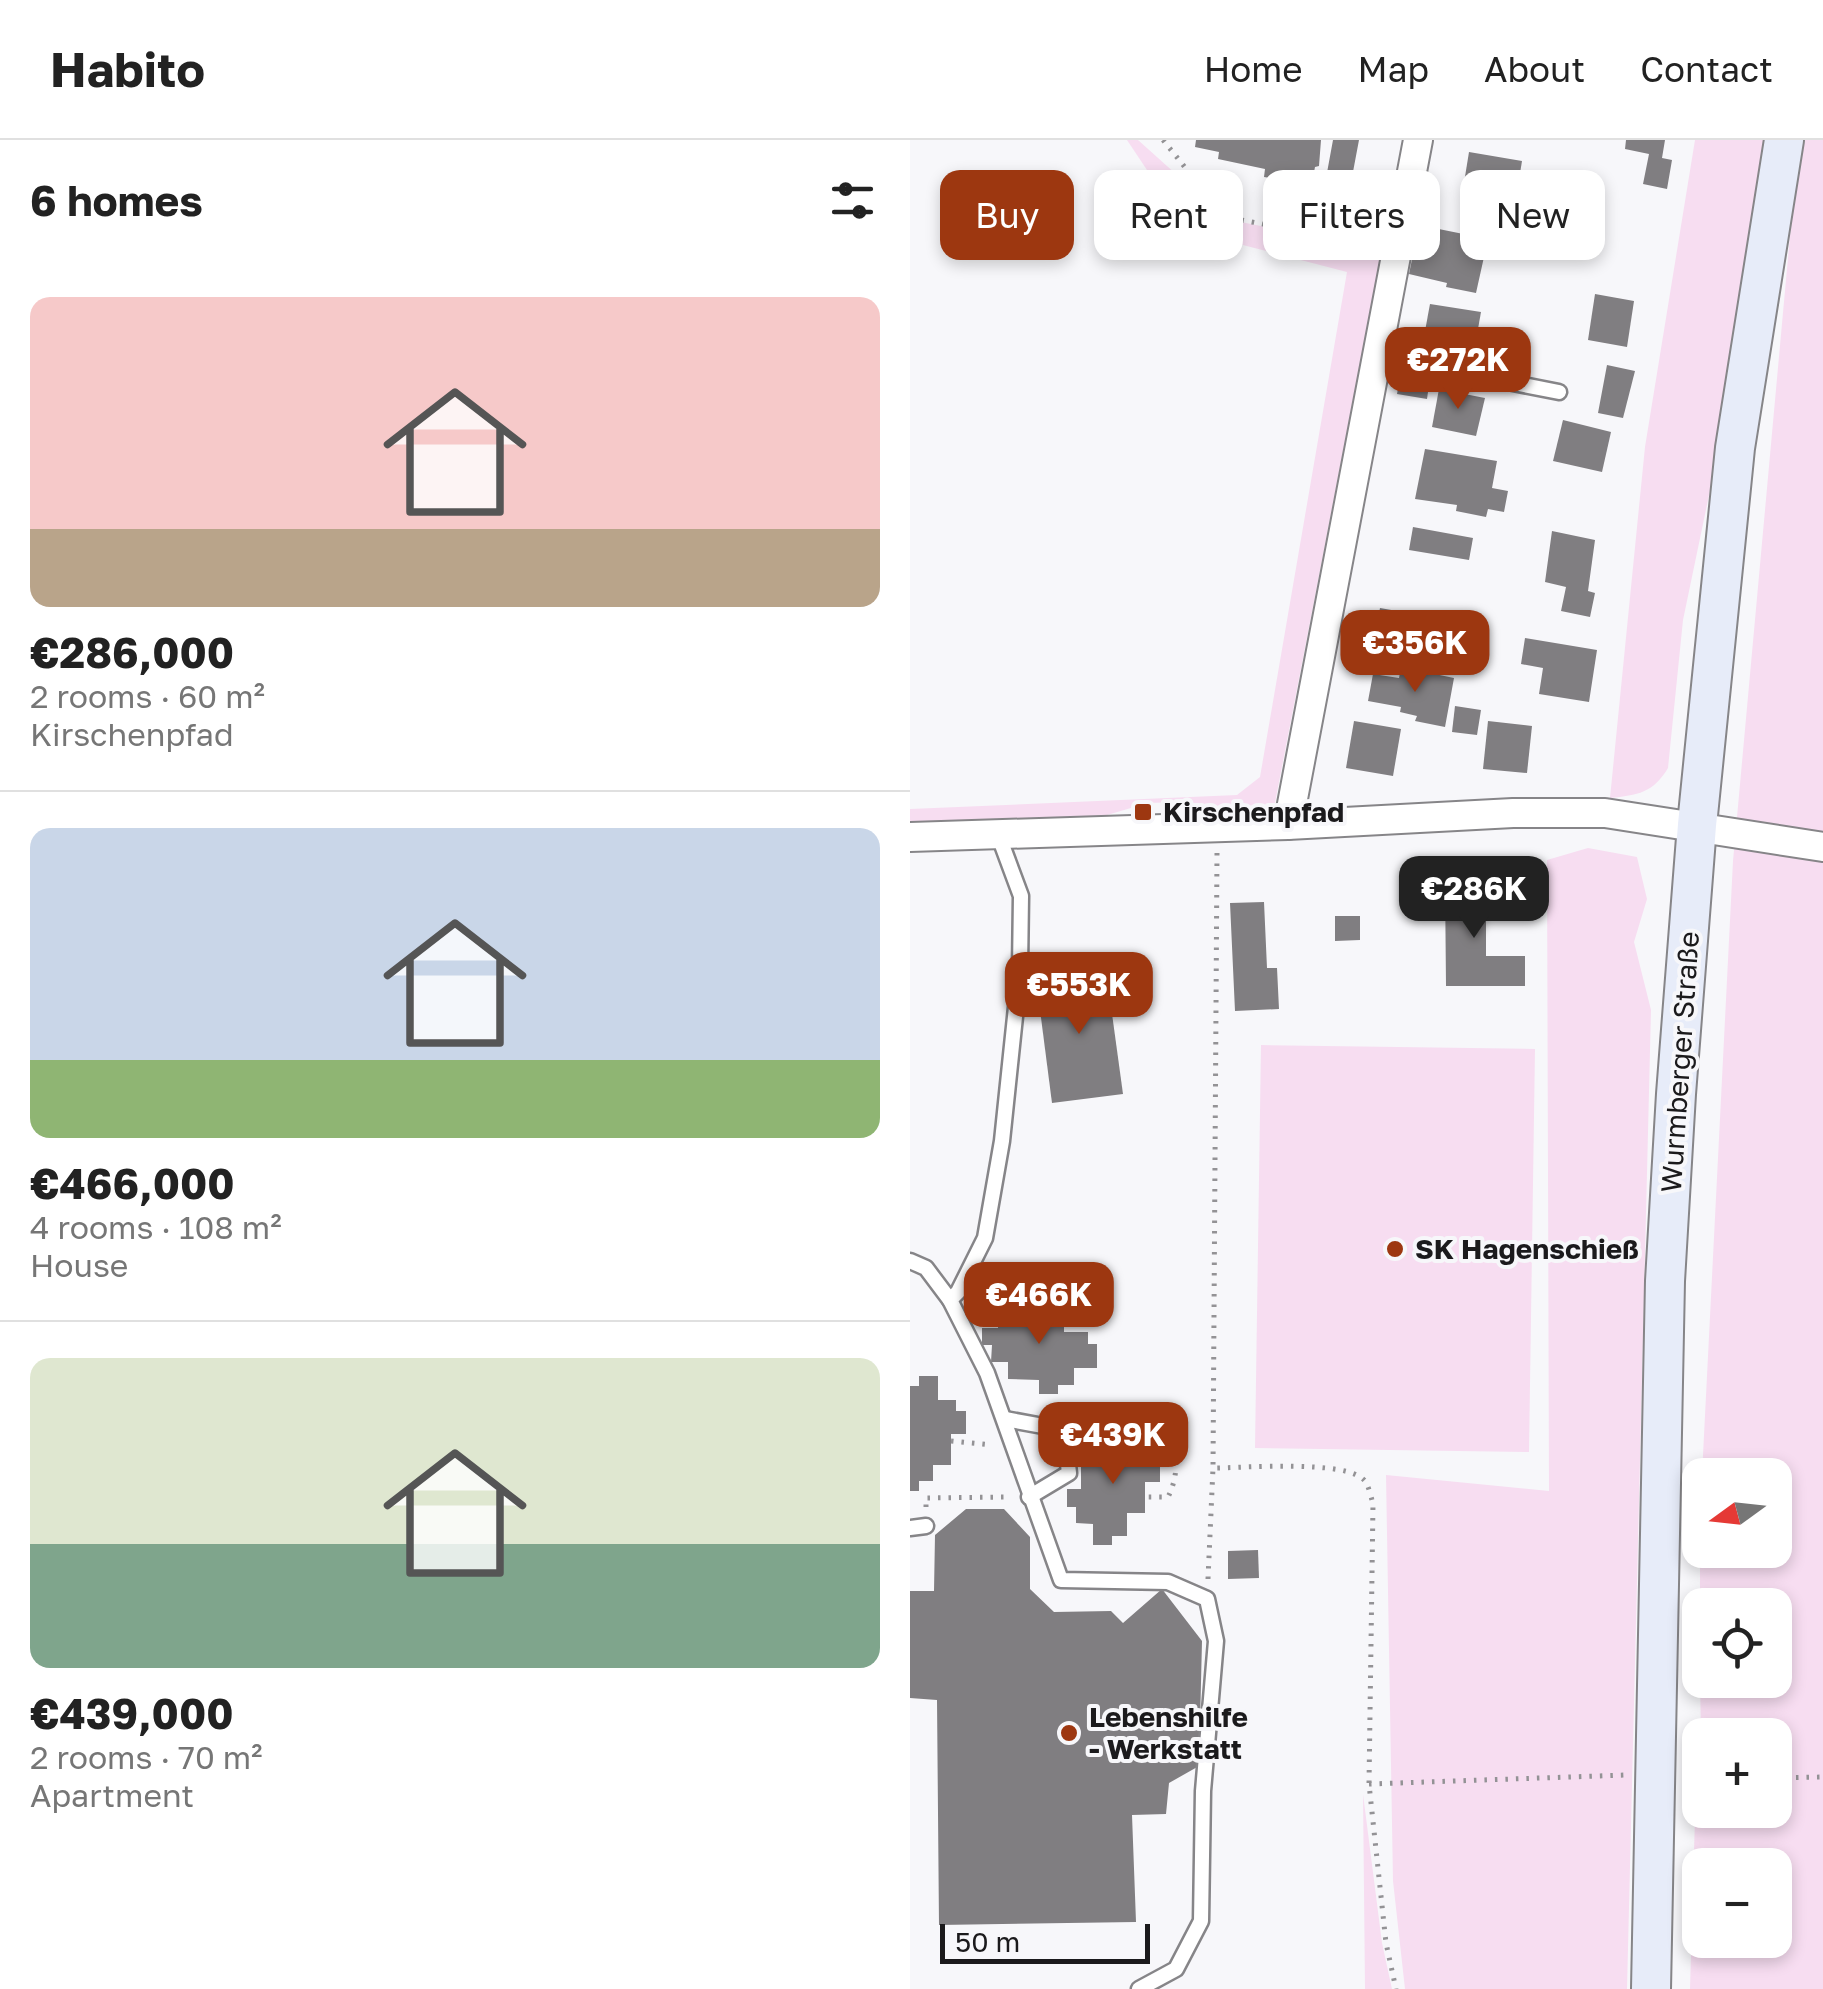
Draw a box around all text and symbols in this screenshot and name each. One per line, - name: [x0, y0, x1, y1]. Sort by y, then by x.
- text: Habito: [50, 40, 205, 98]
- text: Home: [1204, 48, 1303, 90]
- text: Map: [1358, 48, 1429, 90]
- text: About: [1484, 48, 1585, 90]
- text: Contact: [1640, 48, 1773, 90]
- chip: Buy: [940, 170, 1074, 260]
- chip: Rent: [1094, 170, 1243, 260]
- chip: Filters: [1263, 170, 1440, 260]
- chip: New: [1460, 170, 1605, 260]
- icon: filters: [825, 173, 880, 228]
- text: 6 homes: [30, 175, 203, 225]
- pin: €272K: [1388, 327, 1528, 412]
- text: €272K: [1407, 340, 1509, 378]
- icon: home: [365, 362, 545, 542]
- pin: €356K: [1345, 610, 1485, 695]
- text: €356K: [1362, 623, 1468, 661]
- text: €286,000: [30, 627, 234, 677]
- text: 2 rooms · 60 m²: [30, 677, 265, 715]
- text: Kirschenpfad: [30, 715, 234, 753]
- place label: Kirschenpfad: [1163, 795, 1344, 828]
- marker: Kirschenpfad: [1132, 801, 1154, 823]
- pin: €286K: [1404, 856, 1544, 941]
- text: €286K: [1421, 869, 1527, 907]
- icon: home: [365, 893, 545, 1073]
- street label: Wurmberger Straße: [1654, 930, 1705, 1194]
- pin: €553K: [1009, 952, 1149, 1037]
- text: €553K: [1027, 965, 1131, 1003]
- text: €466,000: [30, 1158, 235, 1208]
- text: 4 rooms · 108 m²: [30, 1208, 282, 1246]
- place label: SK Hagenschieß: [1415, 1232, 1639, 1265]
- marker: SK Hagenschieß: [1384, 1238, 1406, 1260]
- text: House: [30, 1246, 128, 1284]
- pin: €466K: [969, 1262, 1109, 1347]
- text: €466K: [986, 1275, 1092, 1313]
- pin: €439K: [1043, 1402, 1183, 1487]
- text: €439K: [1060, 1415, 1166, 1453]
- icon: home: [365, 1423, 545, 1603]
- north arrow: [1682, 1458, 1792, 1568]
- map controls: [1682, 1458, 1792, 1958]
- button: locate: [1682, 1588, 1792, 1698]
- text: €439,000: [30, 1688, 234, 1738]
- place label: Lebenshilfe - Werkstatt: [1089, 1700, 1248, 1765]
- button: +: [1682, 1718, 1792, 1828]
- marker: Lebenshilfe - Werkstatt: [1058, 1722, 1080, 1744]
- text: 2 rooms · 70 m²: [30, 1738, 263, 1776]
- text: Apartment: [30, 1776, 194, 1814]
- button: −: [1682, 1848, 1792, 1958]
- scale bar: [940, 1919, 1150, 1964]
- text: 50 m: [955, 1925, 1020, 1958]

